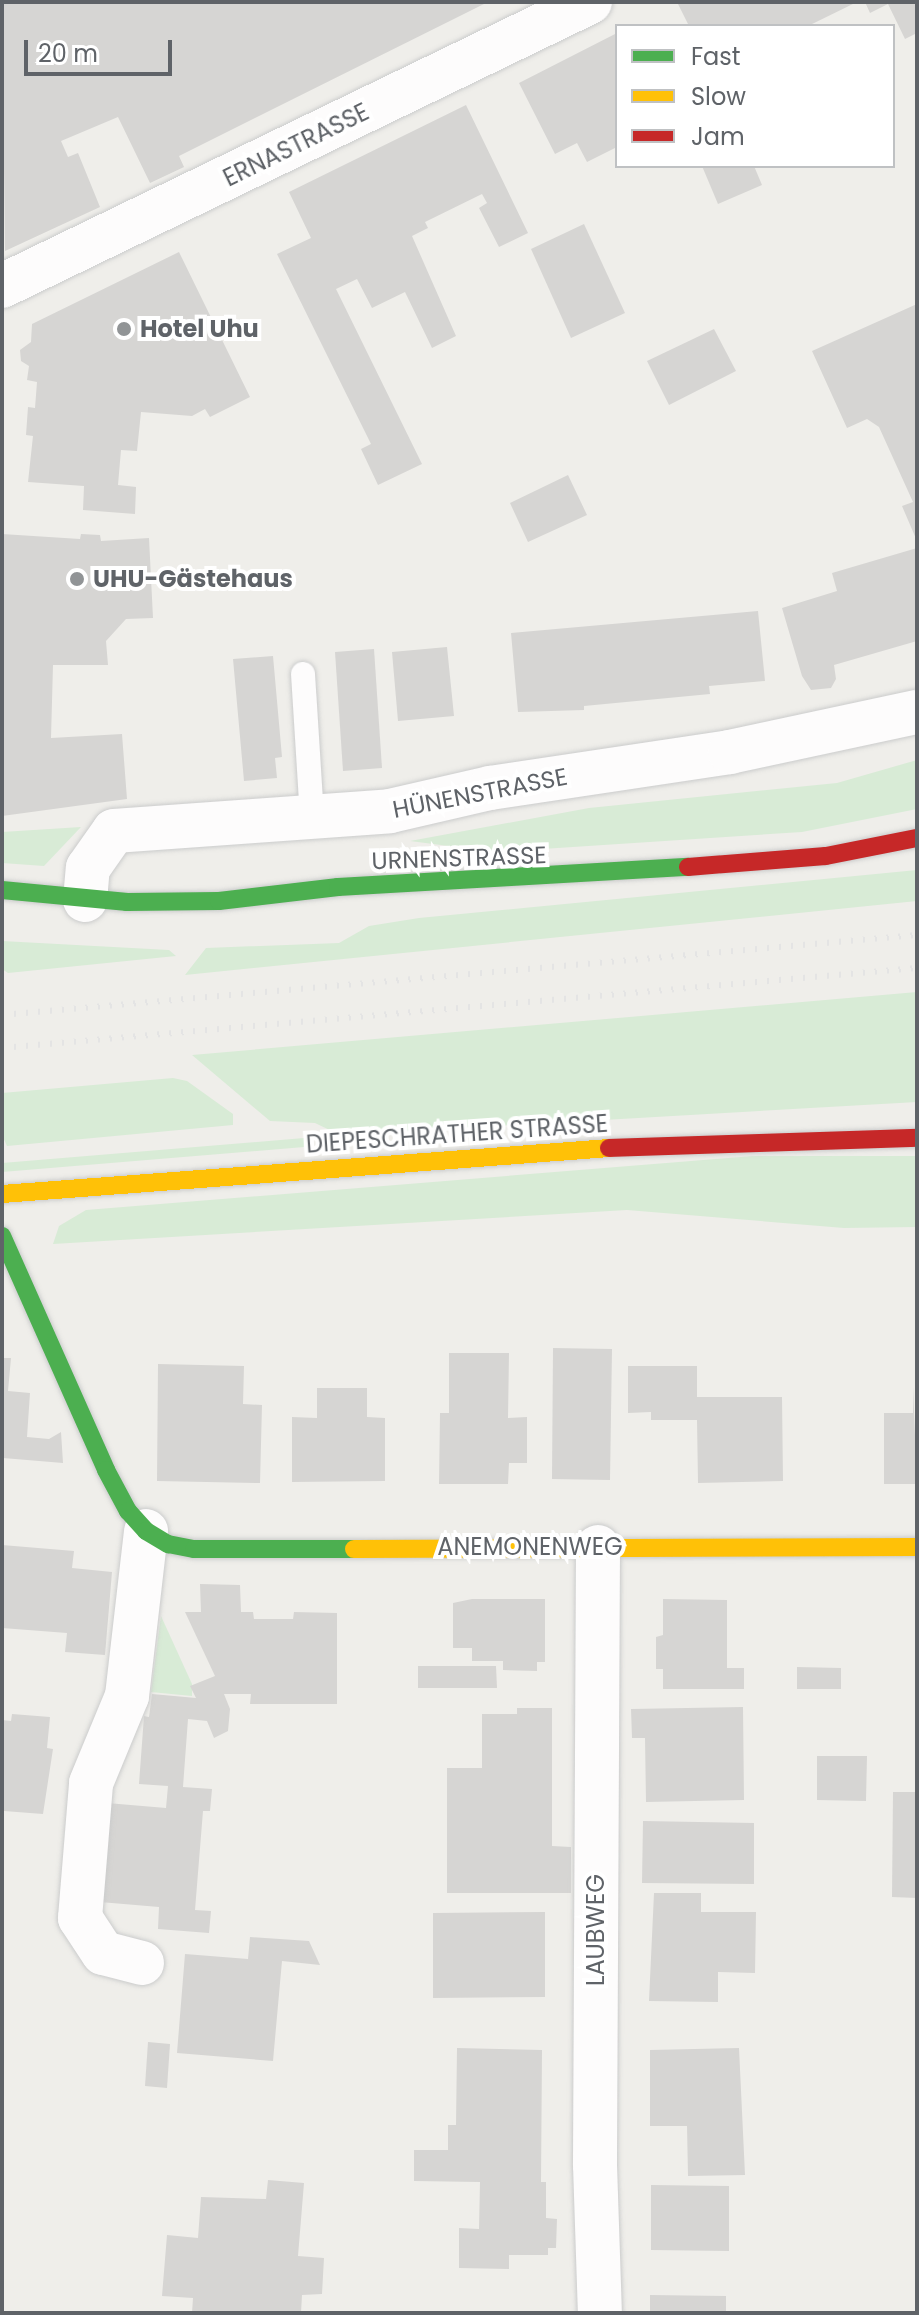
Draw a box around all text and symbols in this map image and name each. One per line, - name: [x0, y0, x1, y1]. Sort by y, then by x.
- scale bar: [28, 24, 176, 74]
- legend: [615, 24, 895, 168]
- text: 20 m: [38, 37, 98, 70]
- text: Fast: [691, 40, 741, 73]
- text: Slow: [691, 80, 746, 113]
- street label: ERNASTRASSE: [219, 97, 373, 193]
- text: Jam: [691, 120, 745, 153]
- place label: Hotel Uhu: [140, 315, 259, 343]
- marker: Hotel Uhu: [115, 320, 133, 338]
- place label: UHU-Gästehaus: [93, 565, 293, 593]
- marker: UHU-Gästehaus: [68, 570, 86, 588]
- street label: HÜNENSTRASSE: [390, 762, 570, 824]
- street label: URNENSTRASSE: [371, 841, 547, 875]
- street label: DIEPESCHRATHER STRASSE: [305, 1109, 609, 1159]
- street label: ANEMONENWEG: [437, 1533, 623, 1561]
- street label: LAUBWEG: [582, 1874, 610, 1986]

